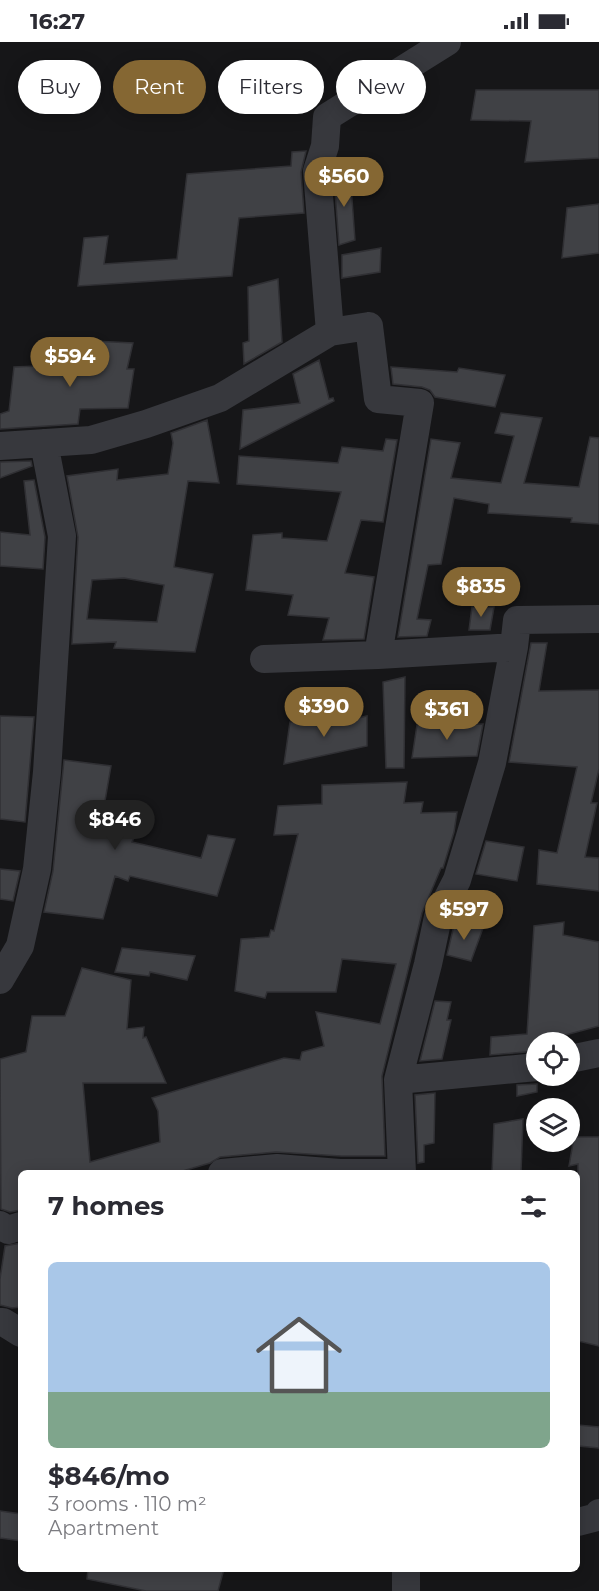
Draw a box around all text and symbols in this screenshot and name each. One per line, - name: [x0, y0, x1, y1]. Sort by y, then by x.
- text: 16:27: [30, 8, 85, 35]
- chip: Buy: [18, 60, 101, 114]
- chip: Rent: [113, 60, 206, 114]
- chip: Filters: [218, 60, 324, 114]
- chip: New: [336, 60, 426, 114]
- pin: $560: [308, 157, 380, 208]
- text: $560: [319, 164, 369, 188]
- pin: $594: [34, 337, 106, 388]
- text: $594: [44, 344, 96, 368]
- pin: $835: [445, 567, 517, 618]
- text: $835: [456, 574, 506, 598]
- pin: $390: [288, 687, 360, 738]
- pin: $361: [411, 690, 483, 741]
- text: $390: [299, 694, 349, 718]
- text: $361: [424, 697, 470, 721]
- pin: $846: [79, 800, 151, 851]
- text: $846: [89, 807, 141, 831]
- pin: $597: [428, 890, 500, 941]
- text: $597: [439, 897, 489, 921]
- map controls: [526, 1032, 580, 1152]
- button: locate: [526, 1032, 580, 1086]
- button: layers: [526, 1098, 580, 1152]
- text: 7 homes: [48, 1190, 164, 1222]
- icon: filters: [517, 1190, 550, 1223]
- icon: home: [245, 1301, 353, 1409]
- text: $846/mo: [48, 1460, 169, 1492]
- text: 3 rooms · 110 m²: [48, 1492, 207, 1516]
- text: Apartment: [48, 1516, 159, 1540]

